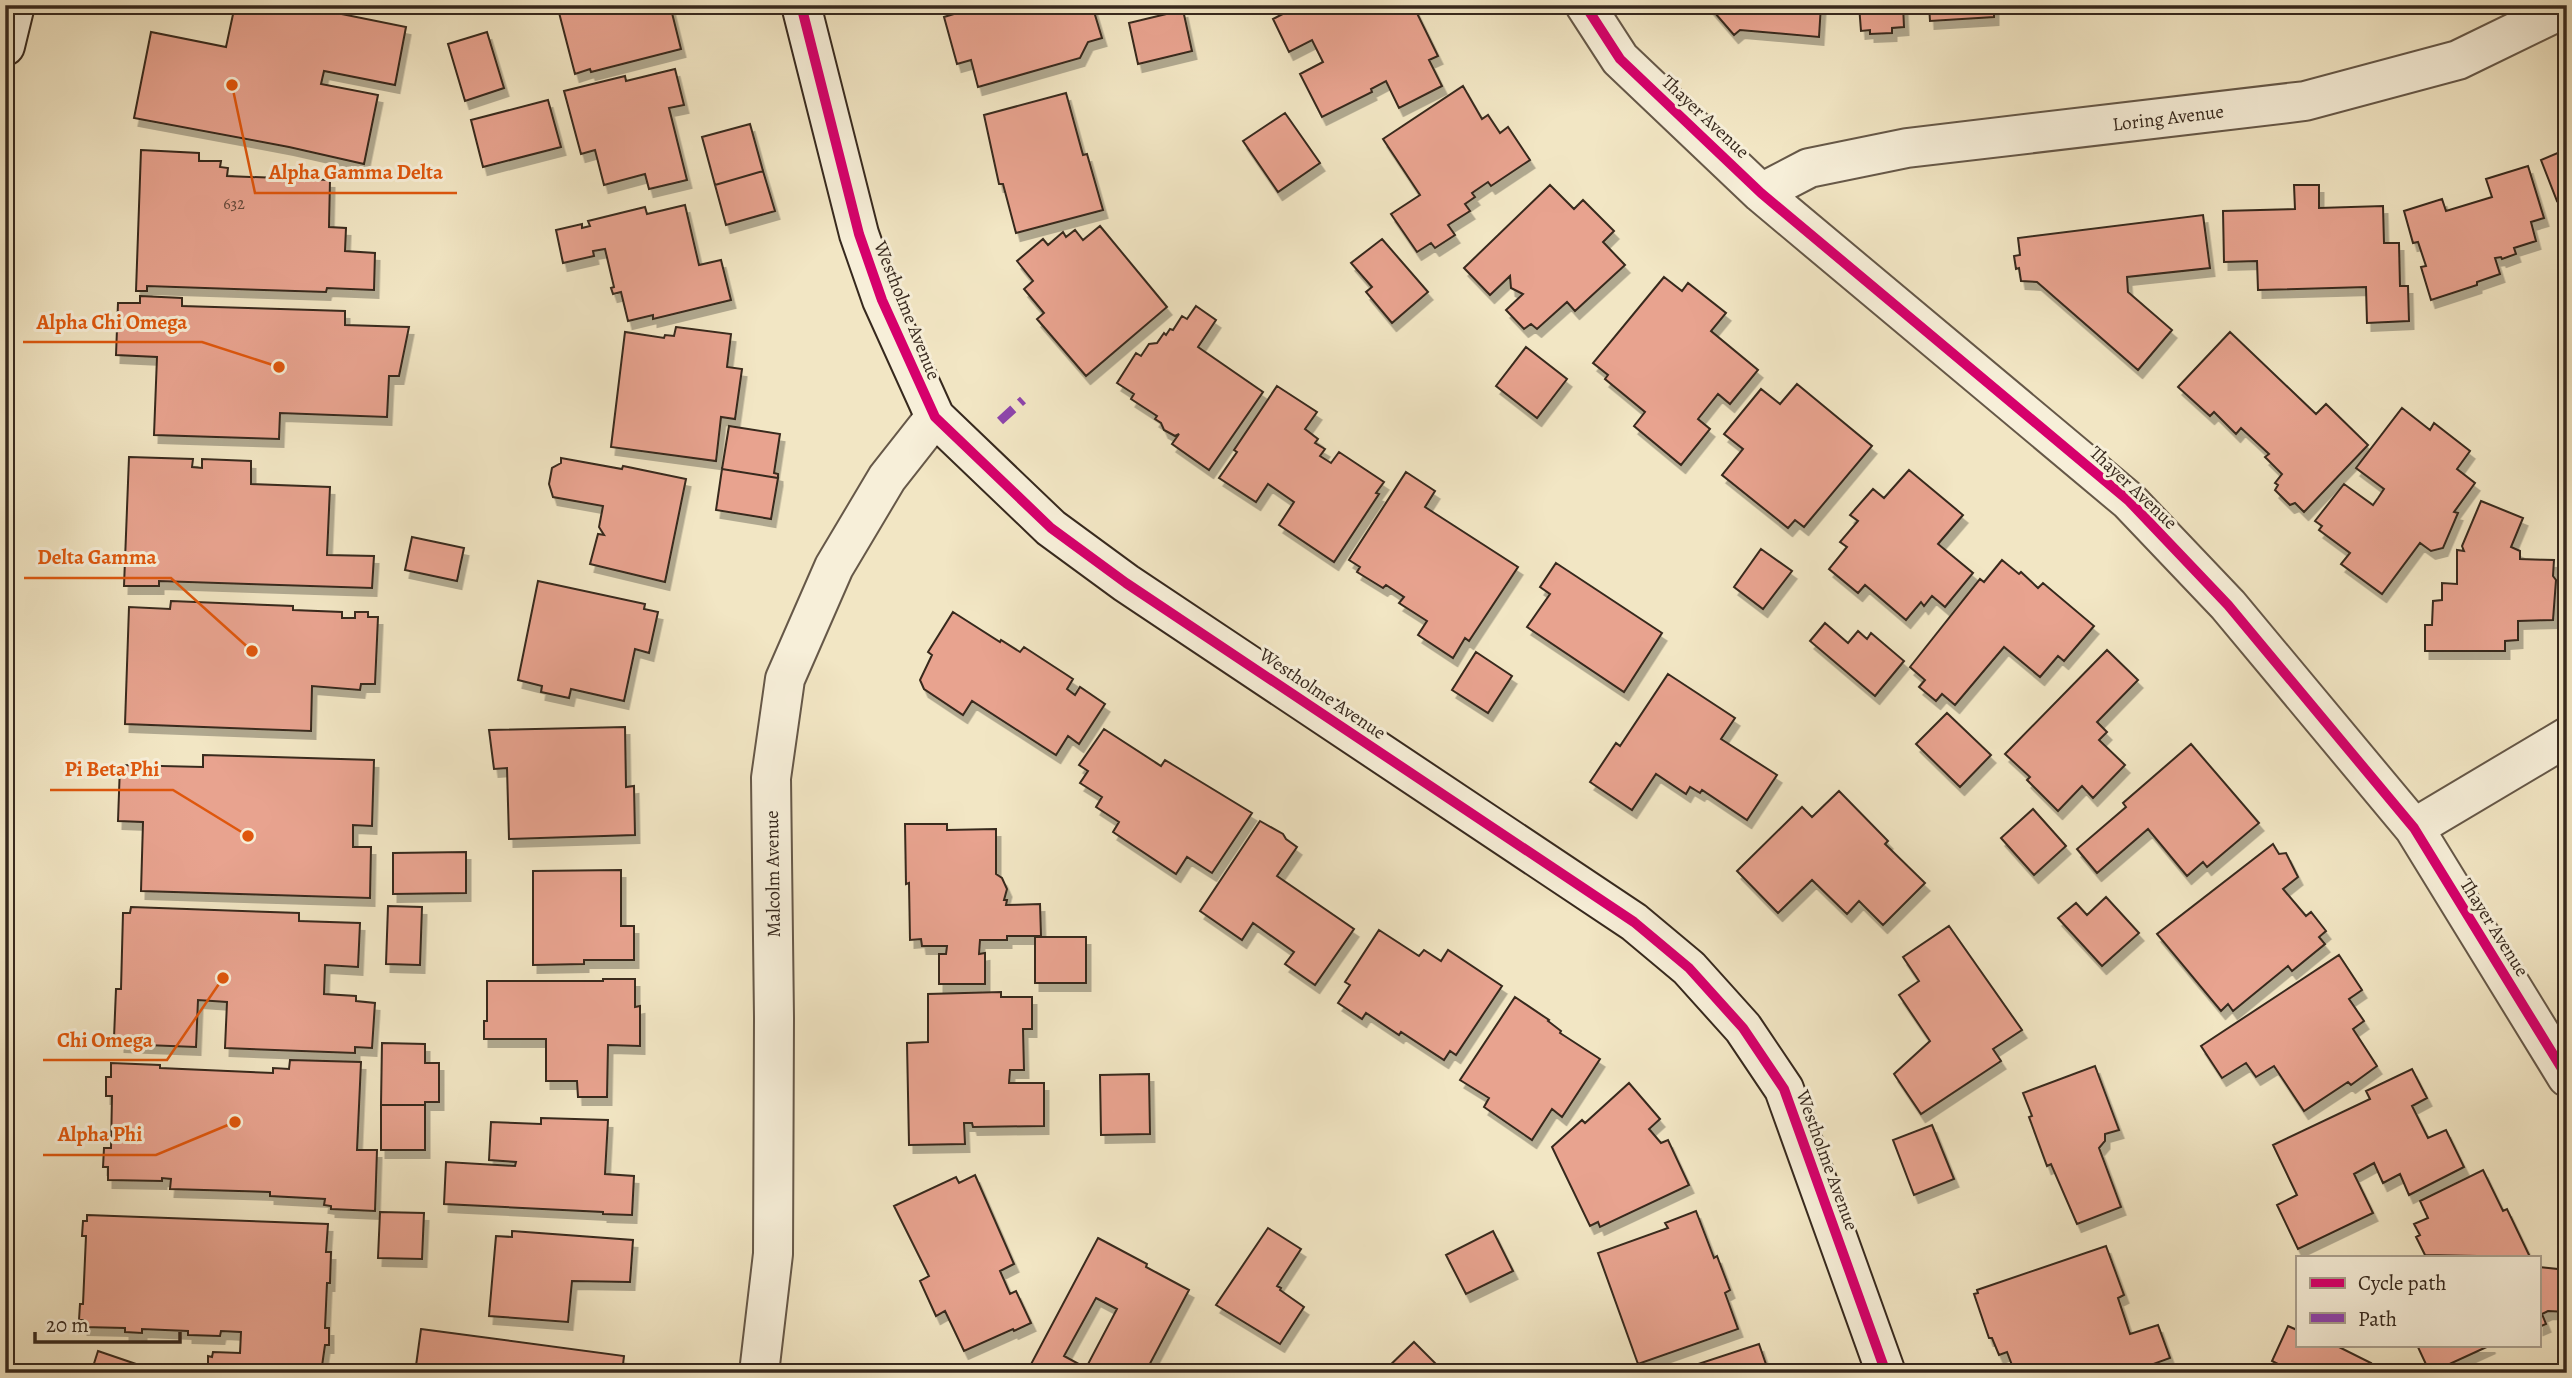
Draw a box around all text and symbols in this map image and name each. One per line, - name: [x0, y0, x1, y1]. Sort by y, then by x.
- street label: Thayer Avenue: [1656, 69, 1755, 164]
- street label: Loring Avenue: [2111, 98, 2225, 138]
- callout: Alpha Gamma Delta: [255, 151, 457, 193]
- text: Alpha Gamma Delta: [268, 158, 444, 186]
- house number: 632: [223, 193, 245, 215]
- street label: Westholme Avenue: [867, 236, 947, 384]
- callout: Alpha Chi Omega: [23, 300, 202, 342]
- text: Alpha Chi Omega: [36, 308, 188, 336]
- street label: Thayer Avenue: [2084, 440, 2183, 535]
- callout: Delta Gamma: [24, 536, 171, 578]
- text: Delta Gamma: [37, 543, 158, 571]
- street label: Westholme Avenue: [1253, 641, 1391, 746]
- callout: Pi Beta Phi: [50, 748, 173, 790]
- text: Pi Beta Phi: [64, 755, 160, 783]
- street label: Malcolm Avenue: [759, 810, 787, 938]
- street label: Thayer Avenue: [2454, 873, 2535, 982]
- callout: Chi Omega: [43, 1018, 167, 1060]
- text: Chi Omega: [57, 1026, 154, 1054]
- street label: Westholme Avenue: [1789, 1086, 1865, 1234]
- callout: Alpha Phi: [43, 1113, 156, 1155]
- text: Alpha Phi: [57, 1120, 142, 1148]
- legend: [2296, 1256, 2540, 1346]
- text: Cycle path: [2358, 1269, 2447, 1297]
- scale bar: [35, 1301, 180, 1345]
- text: Path: [2358, 1305, 2397, 1333]
- text: 20 m: [46, 1311, 89, 1339]

